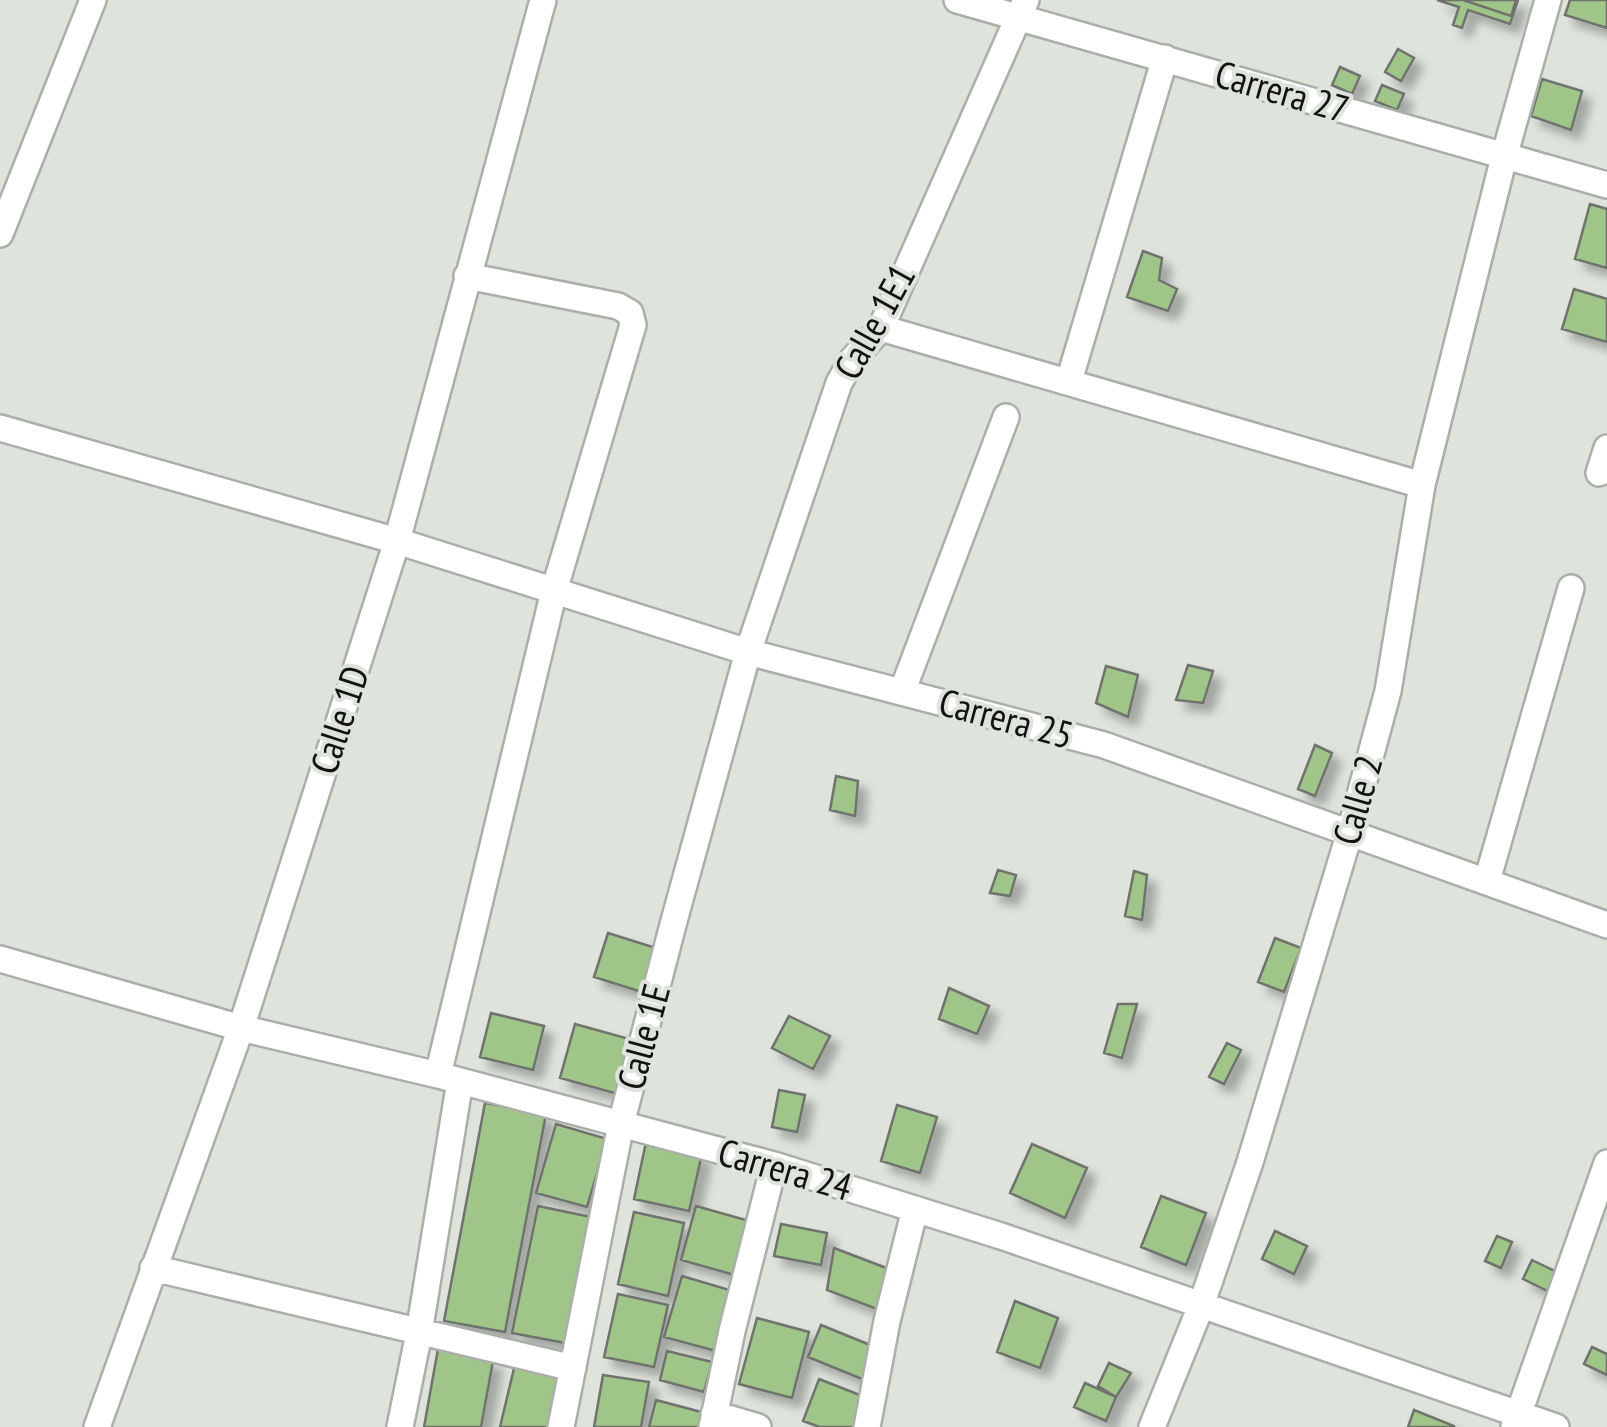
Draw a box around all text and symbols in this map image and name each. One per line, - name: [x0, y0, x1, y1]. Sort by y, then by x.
- street label: Carrera 27: [1210, 48, 1355, 133]
- street label: Calle 1E1: [822, 255, 925, 387]
- street label: Calle 1D: [298, 659, 379, 780]
- street label: Carrera 25: [934, 676, 1079, 759]
- street label: Calle 2: [1321, 749, 1393, 850]
- street label: Calle 1E: [605, 979, 680, 1095]
- street label: Carrera 24: [713, 1126, 858, 1211]

